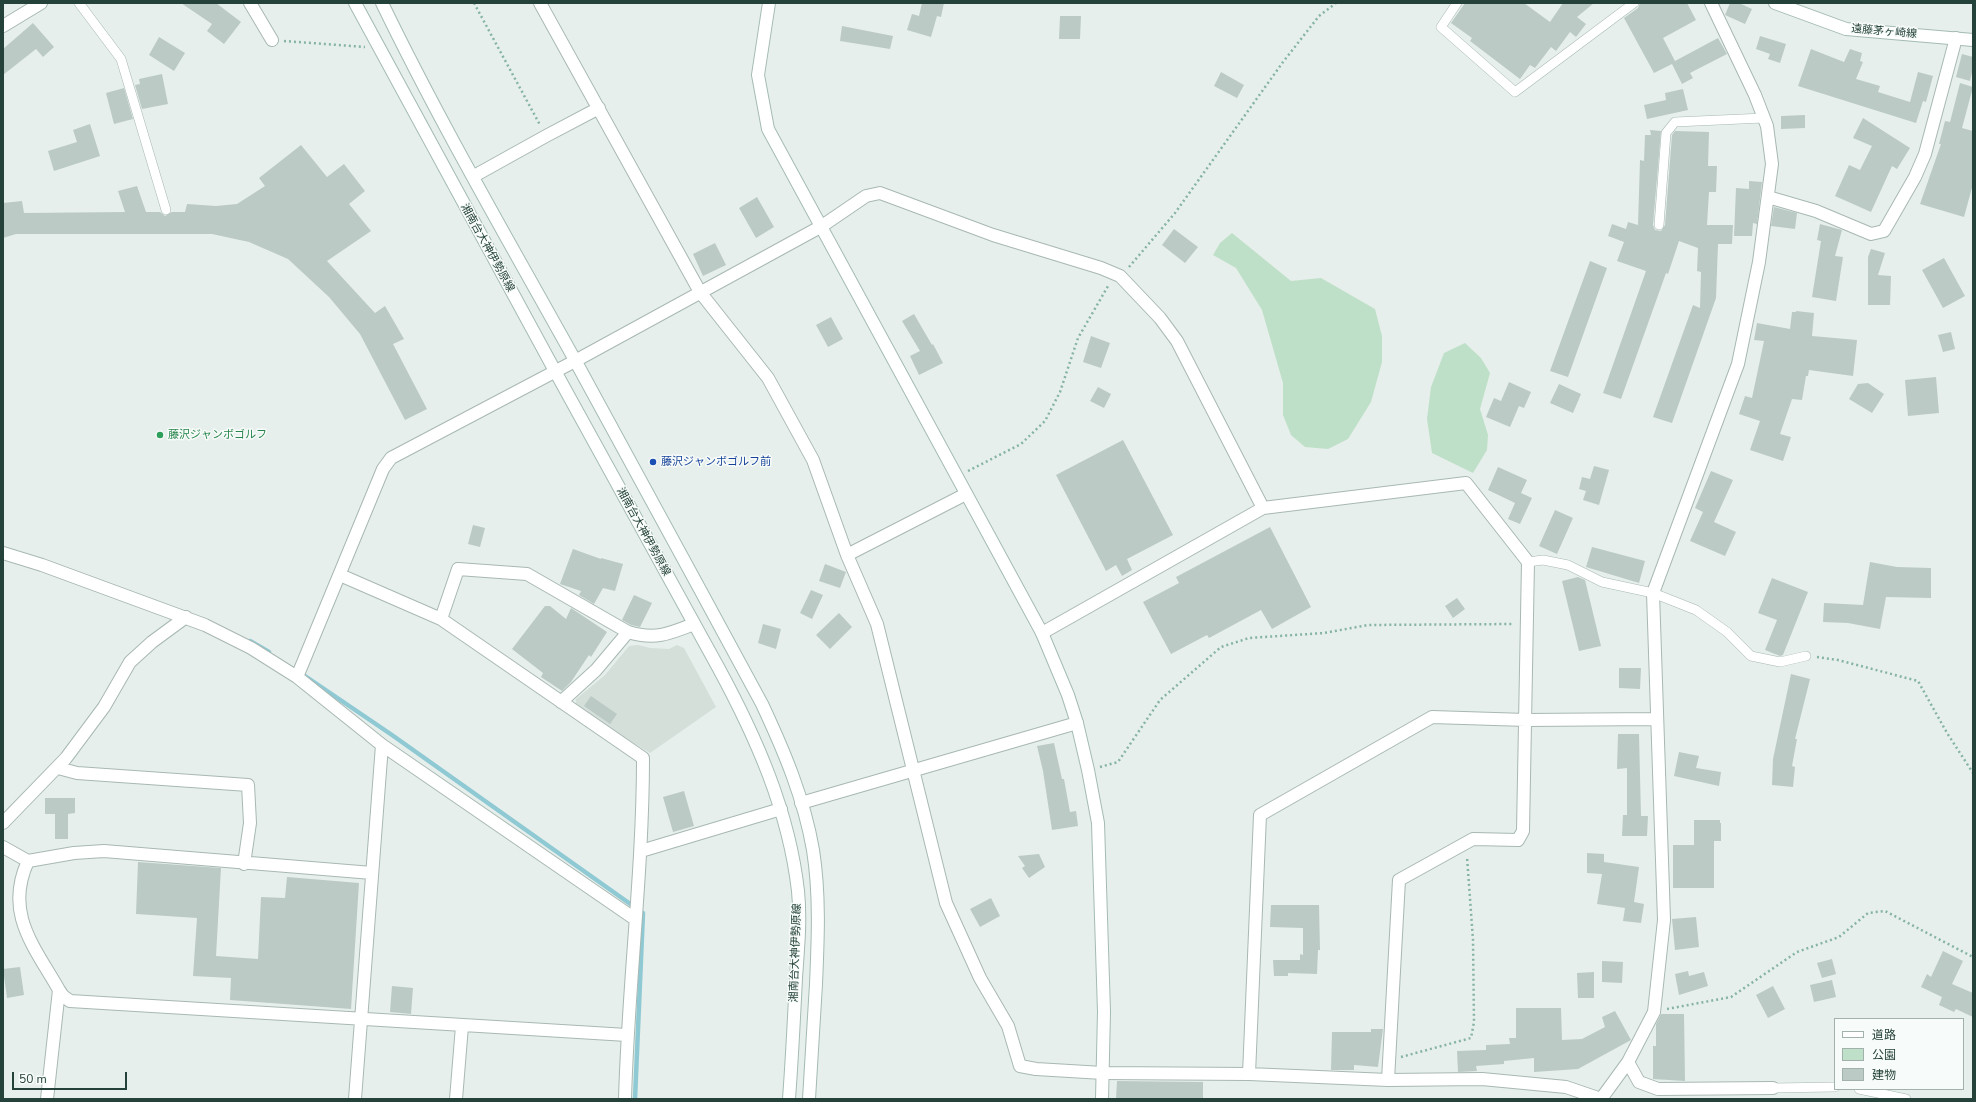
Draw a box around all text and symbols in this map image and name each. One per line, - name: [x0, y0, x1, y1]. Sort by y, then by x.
- street label: 遠藤茅ヶ崎線: [1851, 23, 1917, 41]
- street label: 湘南台大神伊勢原線: [457, 202, 517, 294]
- place label: 藤沢ジャンボゴルフ: [168, 428, 267, 442]
- marker: 藤沢ジャンボゴルフ: [155, 430, 165, 440]
- place label: 藤沢ジャンボゴルフ前: [661, 455, 771, 469]
- marker: 藤沢ジャンボゴルフ前: [648, 457, 658, 467]
- street label: 湘南台大神伊勢原線: [613, 486, 673, 578]
- street label: 湘南台大神伊勢原線: [788, 903, 804, 1003]
- legend: [1834, 1018, 1964, 1090]
- text: 道路: [1872, 1027, 1896, 1043]
- text: 公園: [1872, 1047, 1896, 1063]
- scale bar: [14, 1064, 129, 1090]
- text: 建物: [1872, 1067, 1896, 1083]
- text: 50 m: [19, 1071, 47, 1087]

